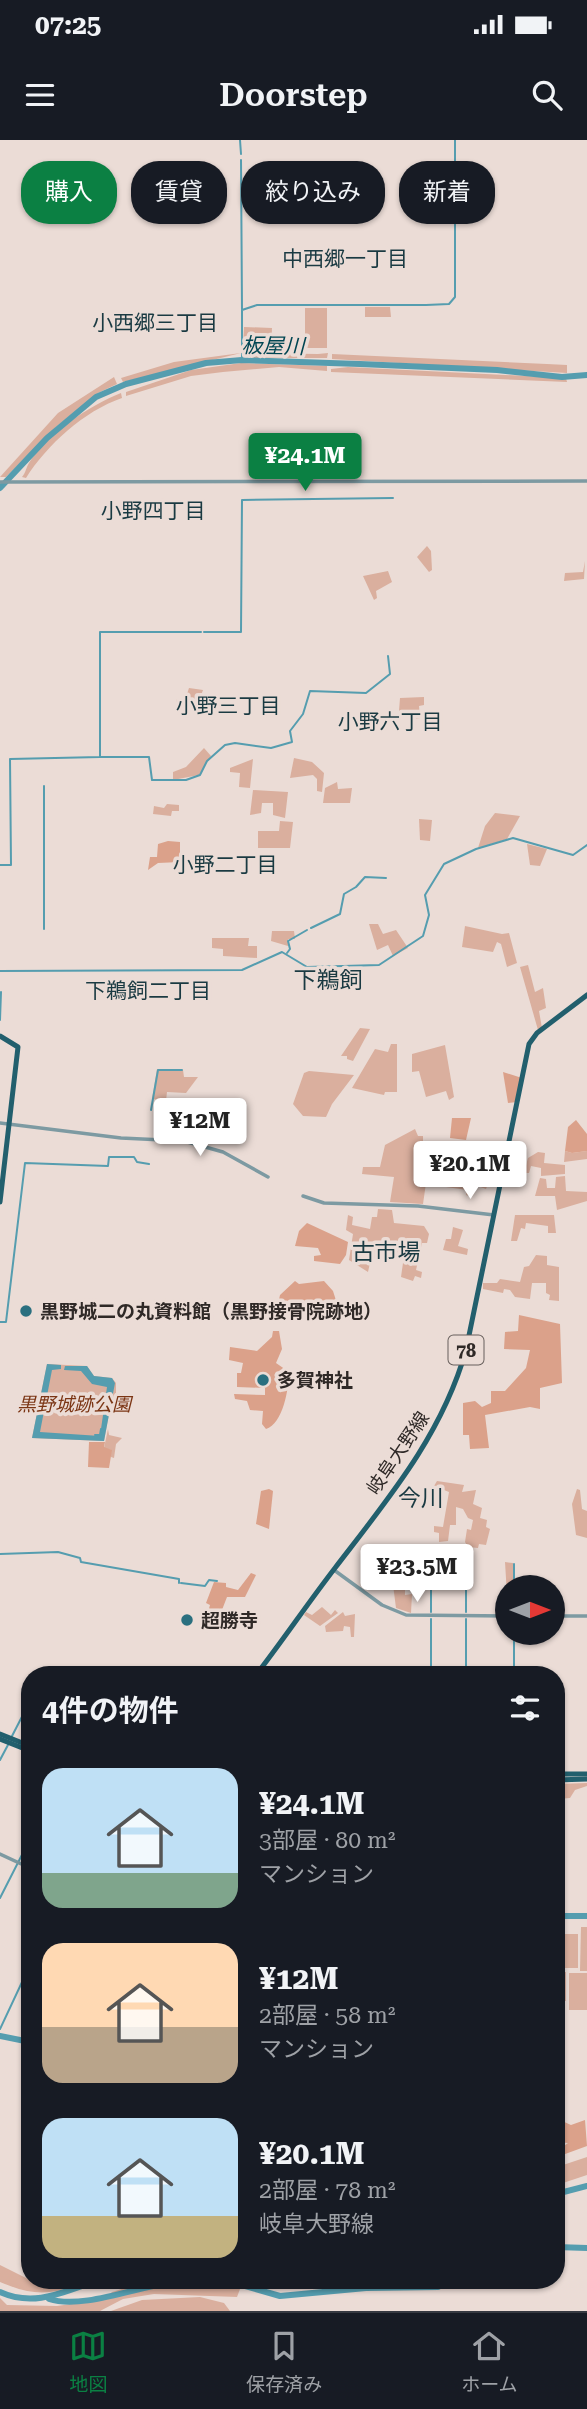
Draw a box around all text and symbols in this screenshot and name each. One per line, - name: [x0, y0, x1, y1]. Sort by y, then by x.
- text: 07:25: [35, 10, 101, 40]
- icon: menu: [21, 76, 59, 114]
- text: Doorstep: [219, 76, 368, 114]
- icon: search: [528, 76, 566, 114]
- chip: 購入: [21, 161, 117, 224]
- chip: 賃貸: [131, 161, 227, 224]
- chip: 絞り込み: [241, 161, 385, 224]
- chip: 新着: [399, 161, 495, 224]
- district label: 中西郷一丁目: [282, 247, 408, 271]
- district label: 小西郷三丁目: [92, 311, 218, 335]
- water label: 板屋川: [241, 333, 307, 359]
- pin: ¥24.1M: [248, 434, 362, 493]
- text: ¥24.1M: [265, 442, 345, 469]
- district label: 小野四丁目: [101, 499, 206, 523]
- district label: 小野三丁目: [176, 694, 281, 718]
- district label: 小野六丁目: [338, 710, 443, 734]
- district label: 小野二丁目: [173, 853, 278, 877]
- district label: 下鵜飼: [294, 967, 363, 994]
- district label: 下鵜飼二丁目: [85, 979, 211, 1003]
- pin: ¥12M: [159, 1098, 241, 1158]
- text: ¥12M: [170, 1107, 230, 1134]
- pin: ¥20.1M: [413, 1142, 527, 1201]
- text: ¥20.1M: [430, 1150, 510, 1177]
- district label: 古市場: [352, 1239, 421, 1266]
- place label: 黒野城二の丸資料館（黒野接骨院跡地）: [40, 1300, 382, 1323]
- marker: 黒野城二の丸資料館（黒野接骨院跡地）: [18, 1303, 34, 1319]
- road number: 78: [448, 1336, 484, 1364]
- place label: 多賀神社: [277, 1369, 353, 1392]
- marker: 多賀神社: [255, 1372, 271, 1388]
- park label: 黒野城跡公園: [17, 1393, 134, 1416]
- street label: 岐阜大野線: [362, 1407, 434, 1499]
- district label: 今川: [398, 1485, 444, 1512]
- pin: ¥23.5M: [360, 1544, 474, 1604]
- text: ¥23.5M: [377, 1553, 457, 1580]
- north arrow: [495, 1575, 565, 1645]
- map controls: [495, 1575, 565, 1645]
- place label: 超勝寺: [201, 1609, 258, 1632]
- marker: 超勝寺: [179, 1612, 195, 1628]
- icon: filters: [506, 1689, 544, 1727]
- text: 4件の物件: [42, 1693, 179, 1728]
- text: ¥24.1M: [259, 1786, 365, 1821]
- icon: home: [98, 1796, 182, 1880]
- text: 3部屋 · 80 m²: [259, 1827, 395, 1854]
- text: マンション: [259, 1861, 374, 1888]
- text: ¥12M: [259, 1961, 338, 1996]
- icon: home: [98, 1971, 182, 2055]
- text: 2部屋 · 58 m²: [259, 2002, 395, 2029]
- text: マンション: [259, 2036, 374, 2063]
- text: ¥20.1M: [259, 2136, 365, 2171]
- icon: home: [98, 2146, 182, 2230]
- text: 2部屋 · 78 m²: [259, 2177, 395, 2204]
- text: 岐阜大野線: [259, 2211, 374, 2238]
- tab: 地図: [69, 2327, 107, 2396]
- tab: 保存済み: [246, 2327, 322, 2396]
- tab: ホーム: [461, 2327, 518, 2396]

